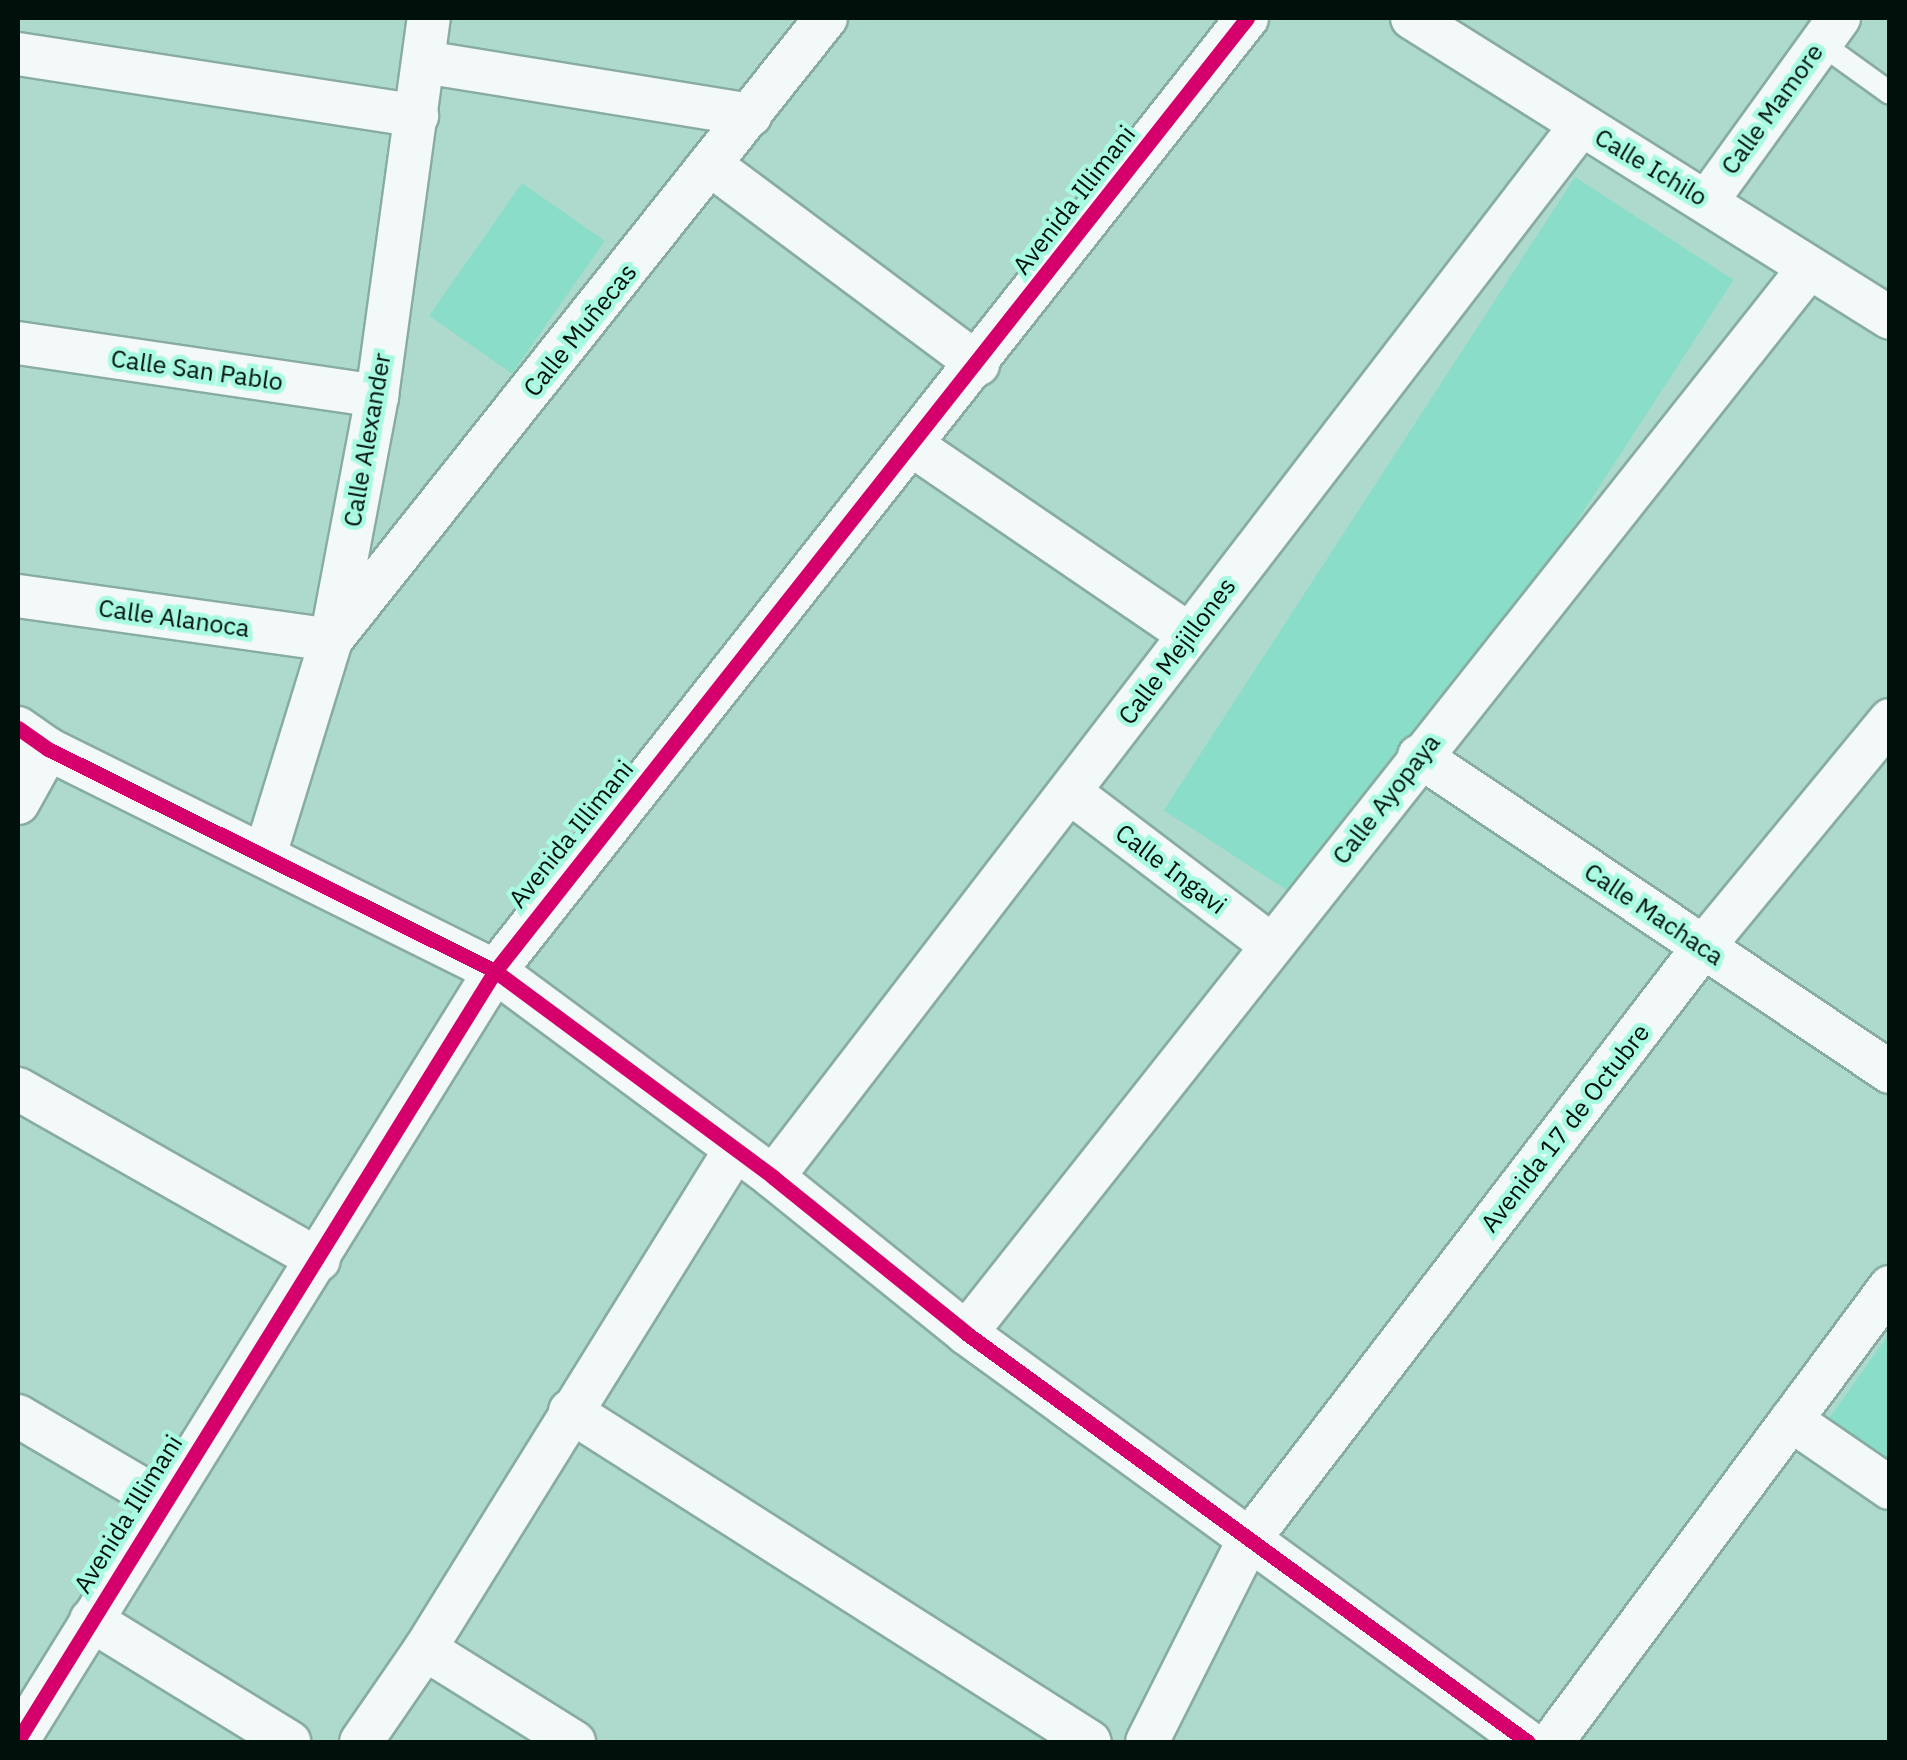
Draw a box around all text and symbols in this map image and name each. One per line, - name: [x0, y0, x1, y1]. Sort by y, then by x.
- street label: Calle Mamore: [1715, 38, 1829, 180]
- street label: Avenida Illimani: [1006, 119, 1142, 281]
- street label: Calle Ichilo: [1589, 122, 1713, 212]
- street label: Calle Muñecas: [517, 257, 643, 403]
- street label: Calle San Pablo: [109, 343, 285, 397]
- street label: Calle Alexander: [337, 351, 397, 529]
- street label: Calle Mejillones: [1112, 572, 1242, 730]
- street label: Calle Alanoca: [97, 593, 251, 643]
- street label: Calle Ayopaya: [1326, 728, 1446, 870]
- street label: Avenida Illimani: [502, 754, 640, 914]
- street label: Calle Ingavi: [1110, 818, 1232, 920]
- street label: Calle Machaca: [1579, 856, 1729, 972]
- street label: Avenida 17 de Octubre: [1474, 1018, 1656, 1238]
- street label: Avenida Illimani: [67, 1429, 189, 1599]

